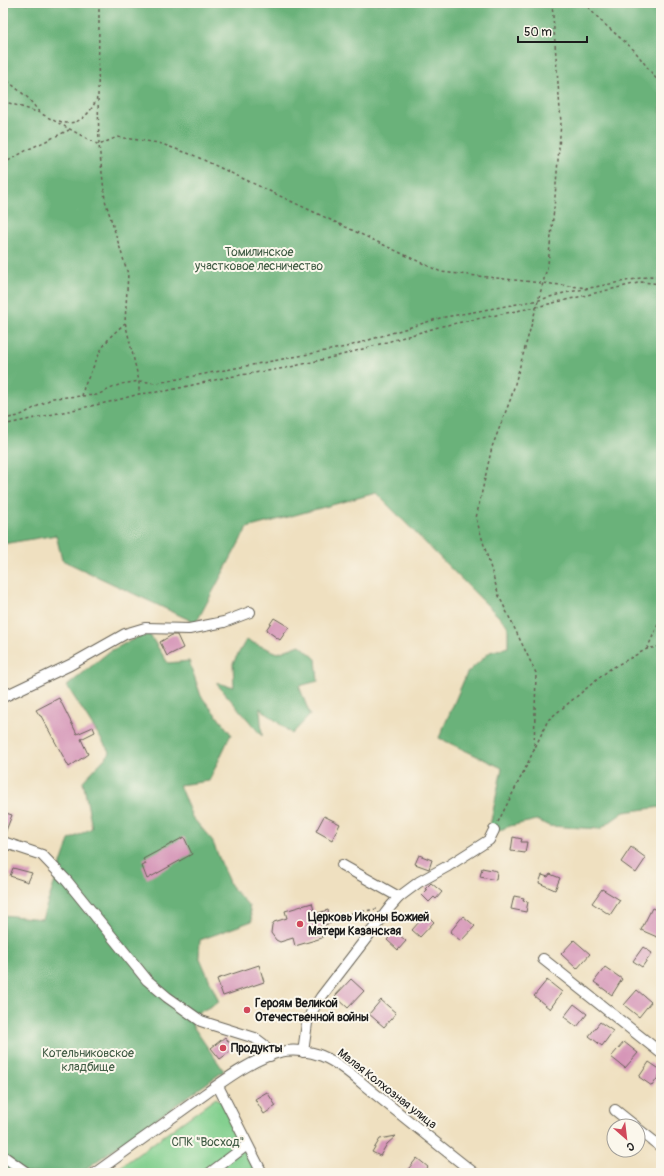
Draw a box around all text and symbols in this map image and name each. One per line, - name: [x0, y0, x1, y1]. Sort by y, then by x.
- scale bar: [518, 18, 587, 44]
- text: 50 m: [524, 25, 552, 40]
- park label: Томилинское участковое лесничество: [194, 245, 324, 274]
- place label: Церковь Иконы Божией Матери Казанская: [308, 910, 429, 939]
- marker: Церковь Иконы Божией Матери Казанская: [295, 919, 305, 929]
- place label: Героям Великой Отечественной войны: [255, 996, 369, 1025]
- marker: Героям Великой Отечественной войны: [242, 1005, 252, 1015]
- place label: Продукты: [231, 1041, 283, 1056]
- marker: Продукты: [218, 1043, 228, 1053]
- park label: Котельниковское кладбище: [42, 1046, 134, 1075]
- street label: Малая Колхозная улица: [334, 1046, 440, 1133]
- north arrow: [606, 1118, 646, 1158]
- park label: СПК "Восход": [172, 1135, 244, 1150]
- text: С: [624, 1139, 637, 1154]

